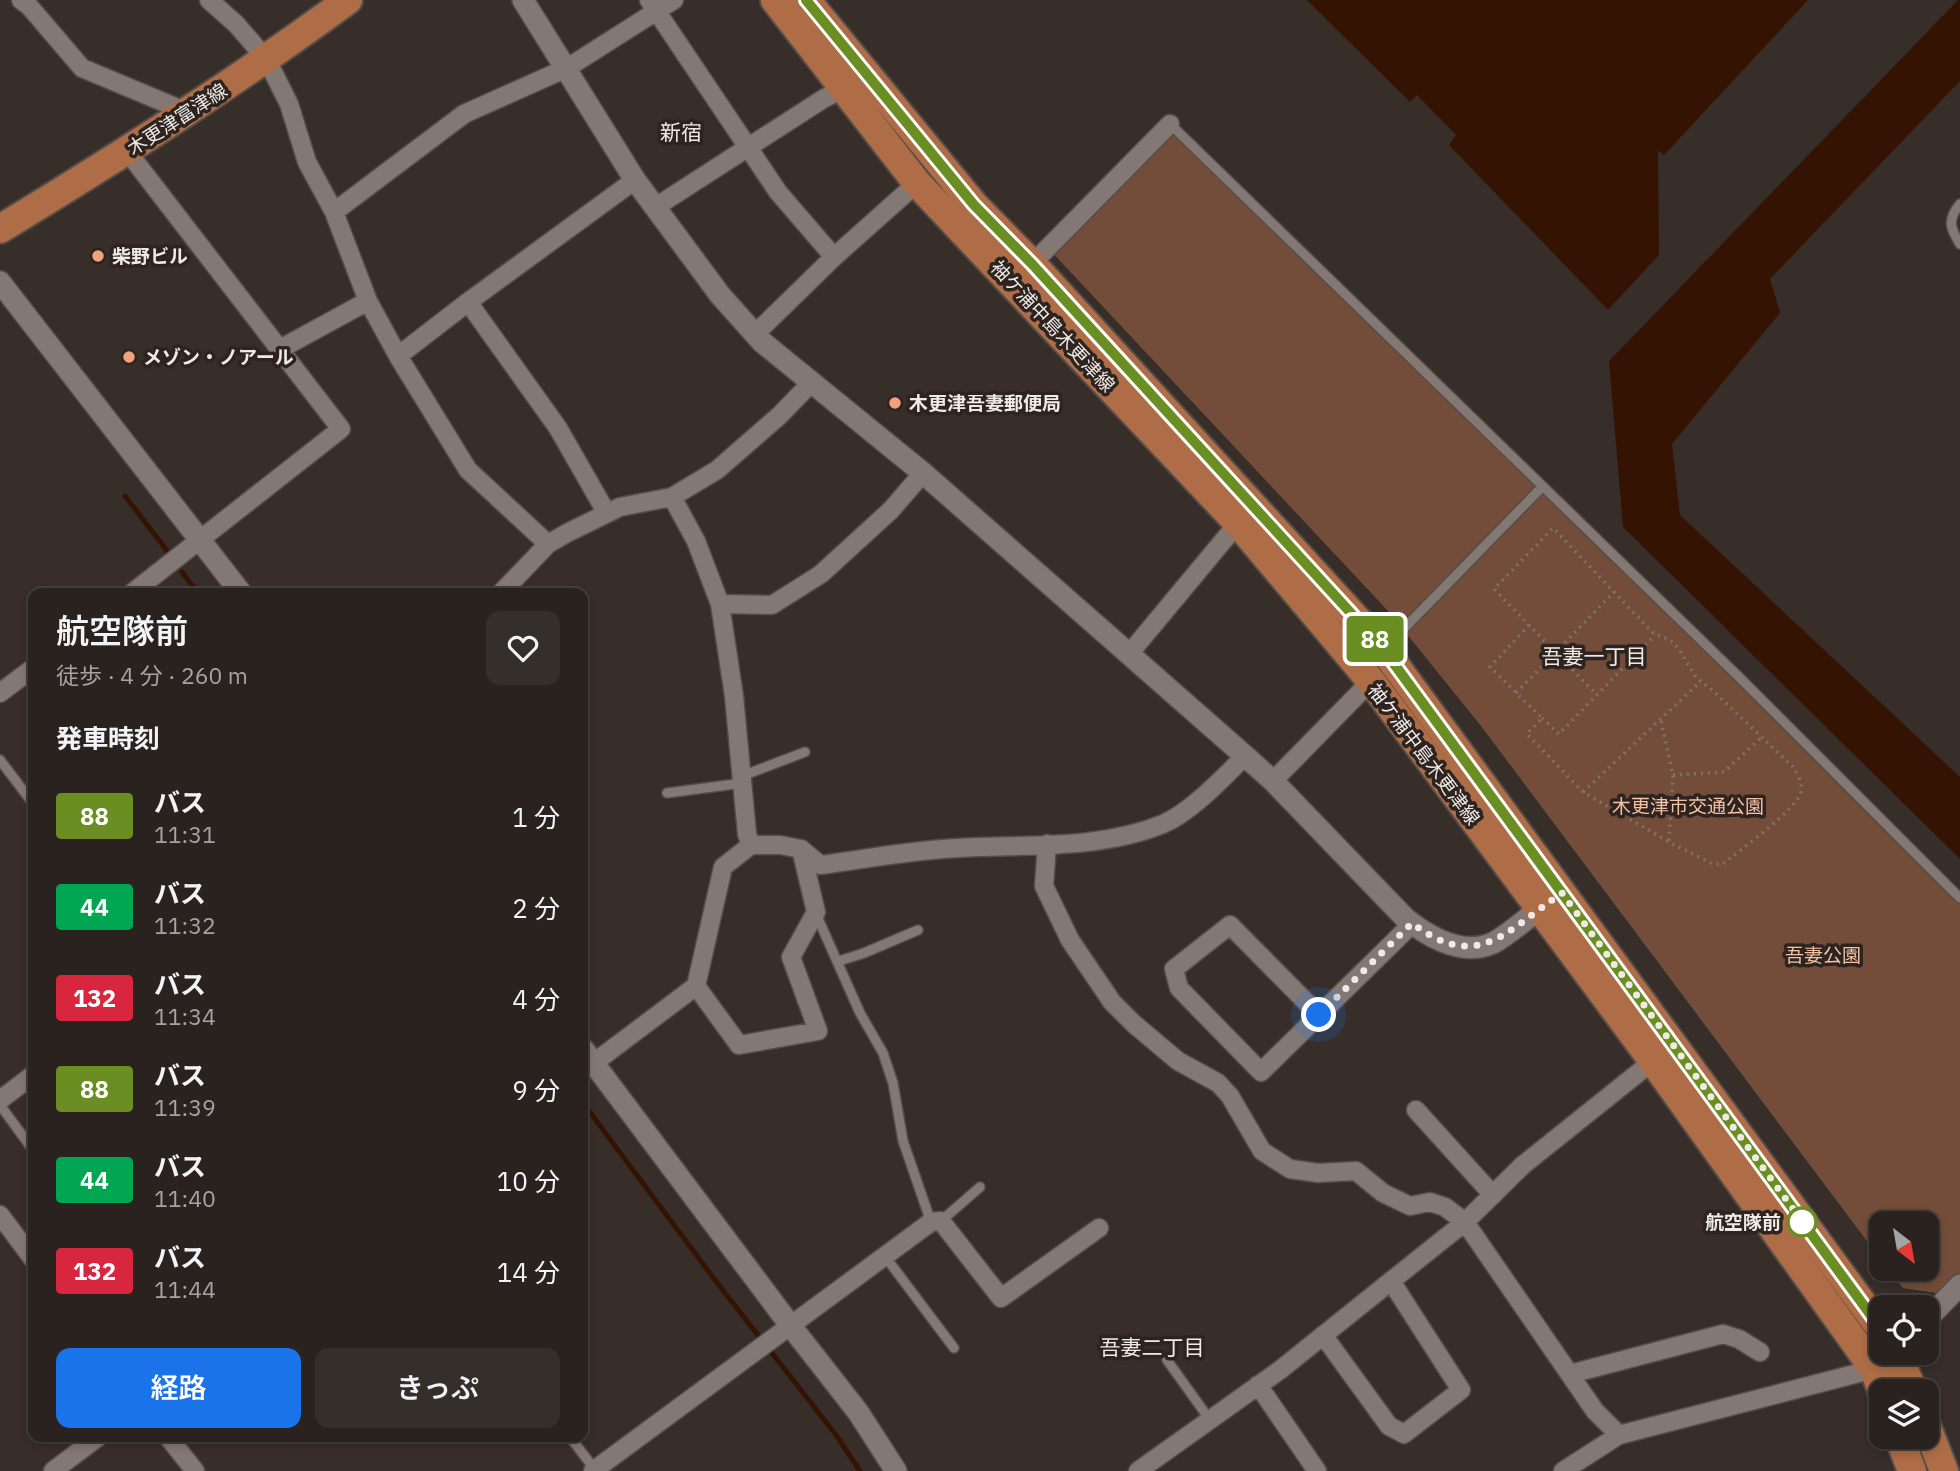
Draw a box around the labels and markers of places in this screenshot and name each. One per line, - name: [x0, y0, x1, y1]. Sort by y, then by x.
- place label: 柴野ビル: [112, 244, 188, 268]
- marker: 柴野ビル: [90, 248, 106, 264]
- place label: メゾン・ノアール: [143, 345, 294, 369]
- marker: メゾン・ノアール: [121, 349, 137, 365]
- place label: 木更津吾妻郵便局: [909, 391, 1061, 415]
- marker: 木更津吾妻郵便局: [887, 395, 903, 411]
- marker: 航空隊前: [1787, 1207, 1817, 1237]
- place label: 航空隊前: [1705, 1210, 1781, 1234]

